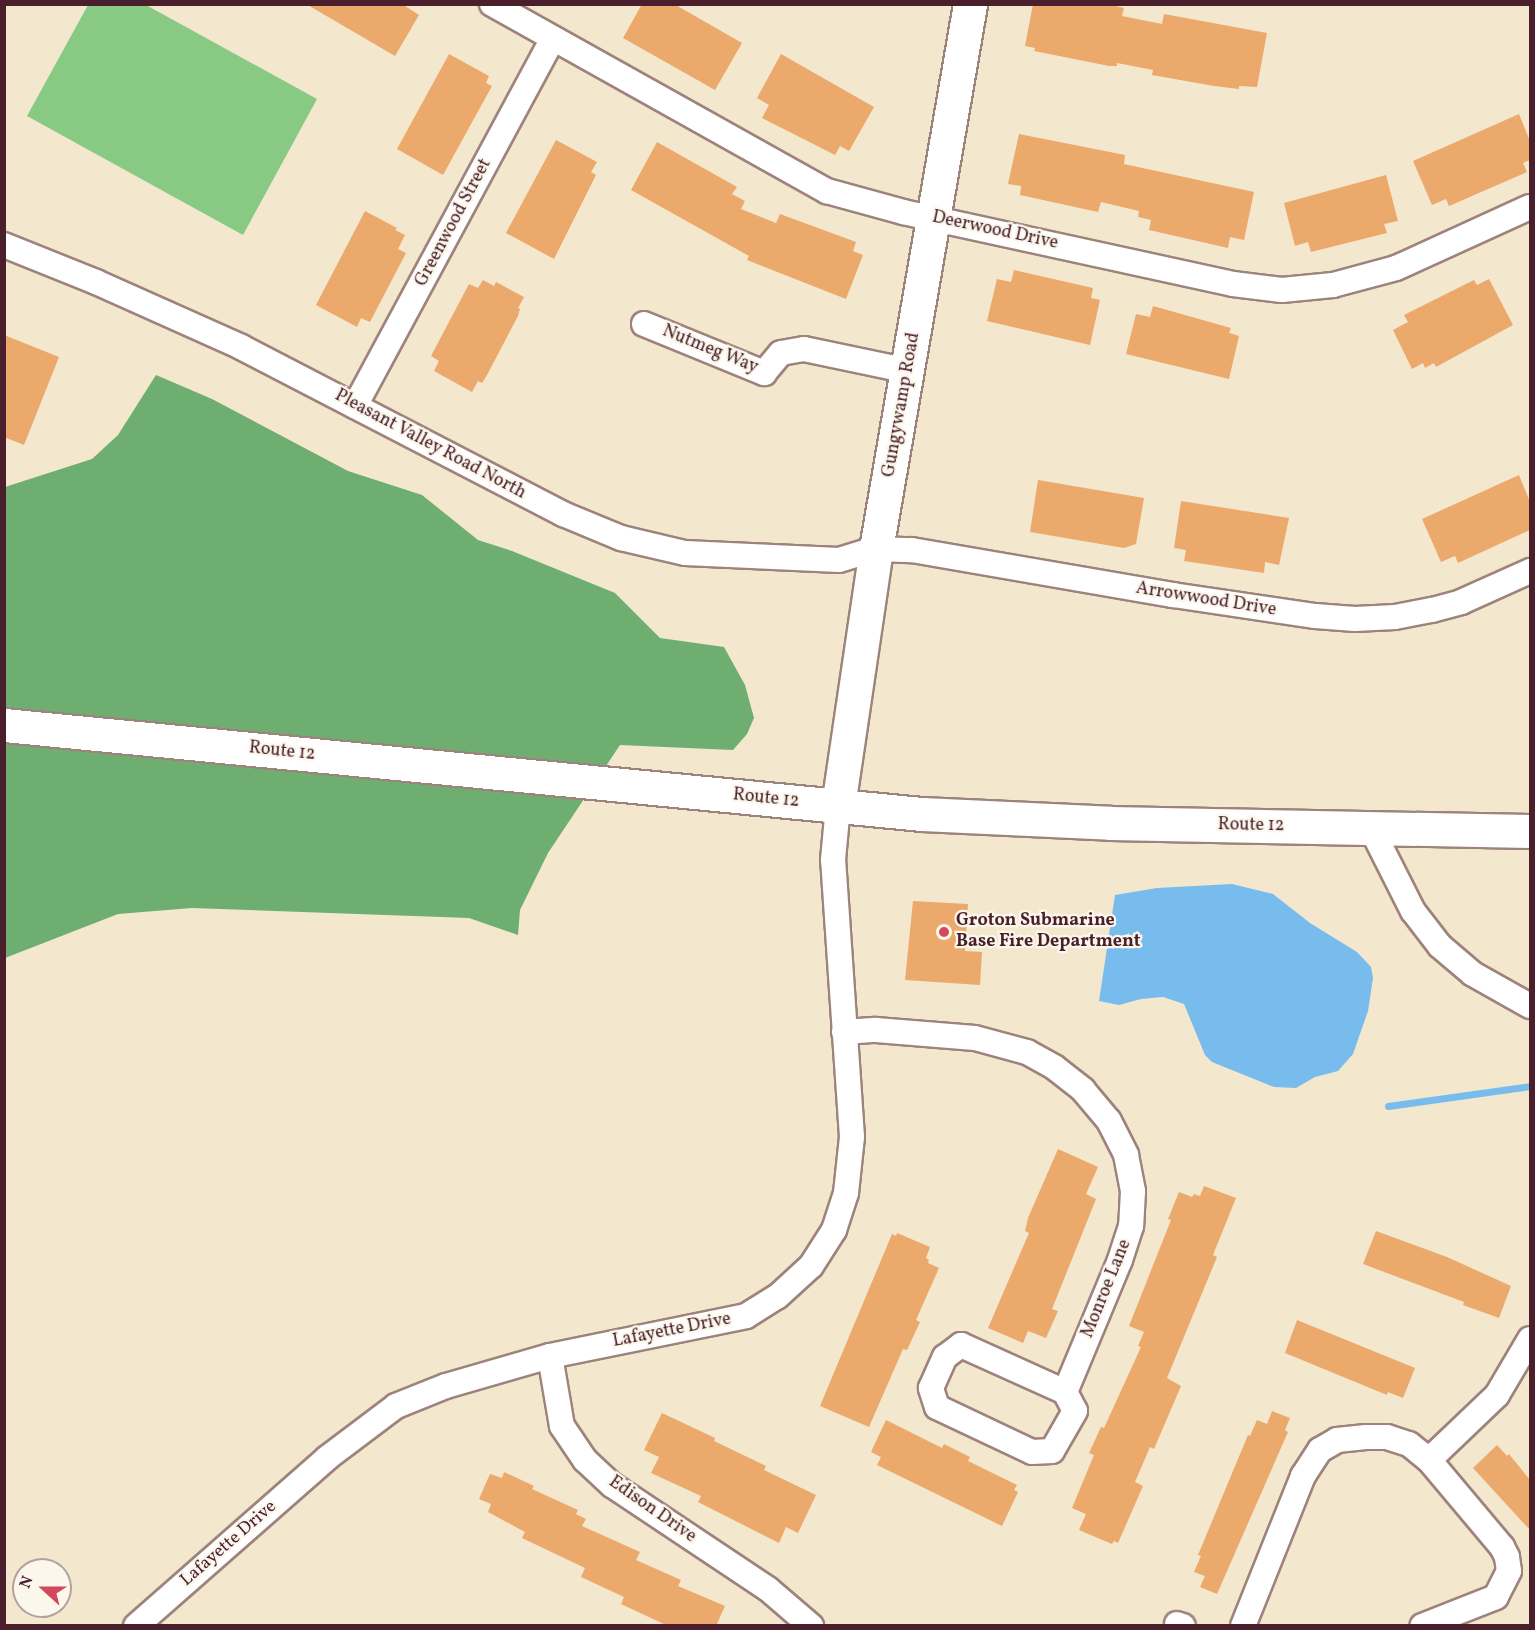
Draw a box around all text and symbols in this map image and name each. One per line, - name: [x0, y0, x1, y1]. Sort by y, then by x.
- street label: Greenwood Street: [411, 155, 497, 291]
- street label: Deerwood Drive: [930, 207, 1060, 255]
- street label: Nutmeg Way: [659, 321, 761, 379]
- street label: Gungywamp Road: [879, 331, 925, 479]
- street label: Pleasant Valley Road North: [330, 385, 530, 505]
- street label: Arrowwood Drive: [1134, 578, 1278, 622]
- street label: Route 12: [248, 738, 316, 766]
- street label: Route 12: [732, 785, 800, 813]
- street label: Route 12: [1218, 815, 1284, 837]
- place label: Groton Submarine Base Fire Department: [956, 911, 1140, 954]
- marker: Groton Submarine Base Fire Department: [937, 925, 951, 939]
- street label: Monroe Lane: [1077, 1237, 1137, 1341]
- street label: Lafayette Drive: [611, 1309, 733, 1353]
- street label: Edison Drive: [604, 1472, 700, 1548]
- street label: Lafayette Drive: [177, 1496, 281, 1592]
- north arrow: [12, 1558, 72, 1618]
- text: N: [15, 1573, 39, 1592]

